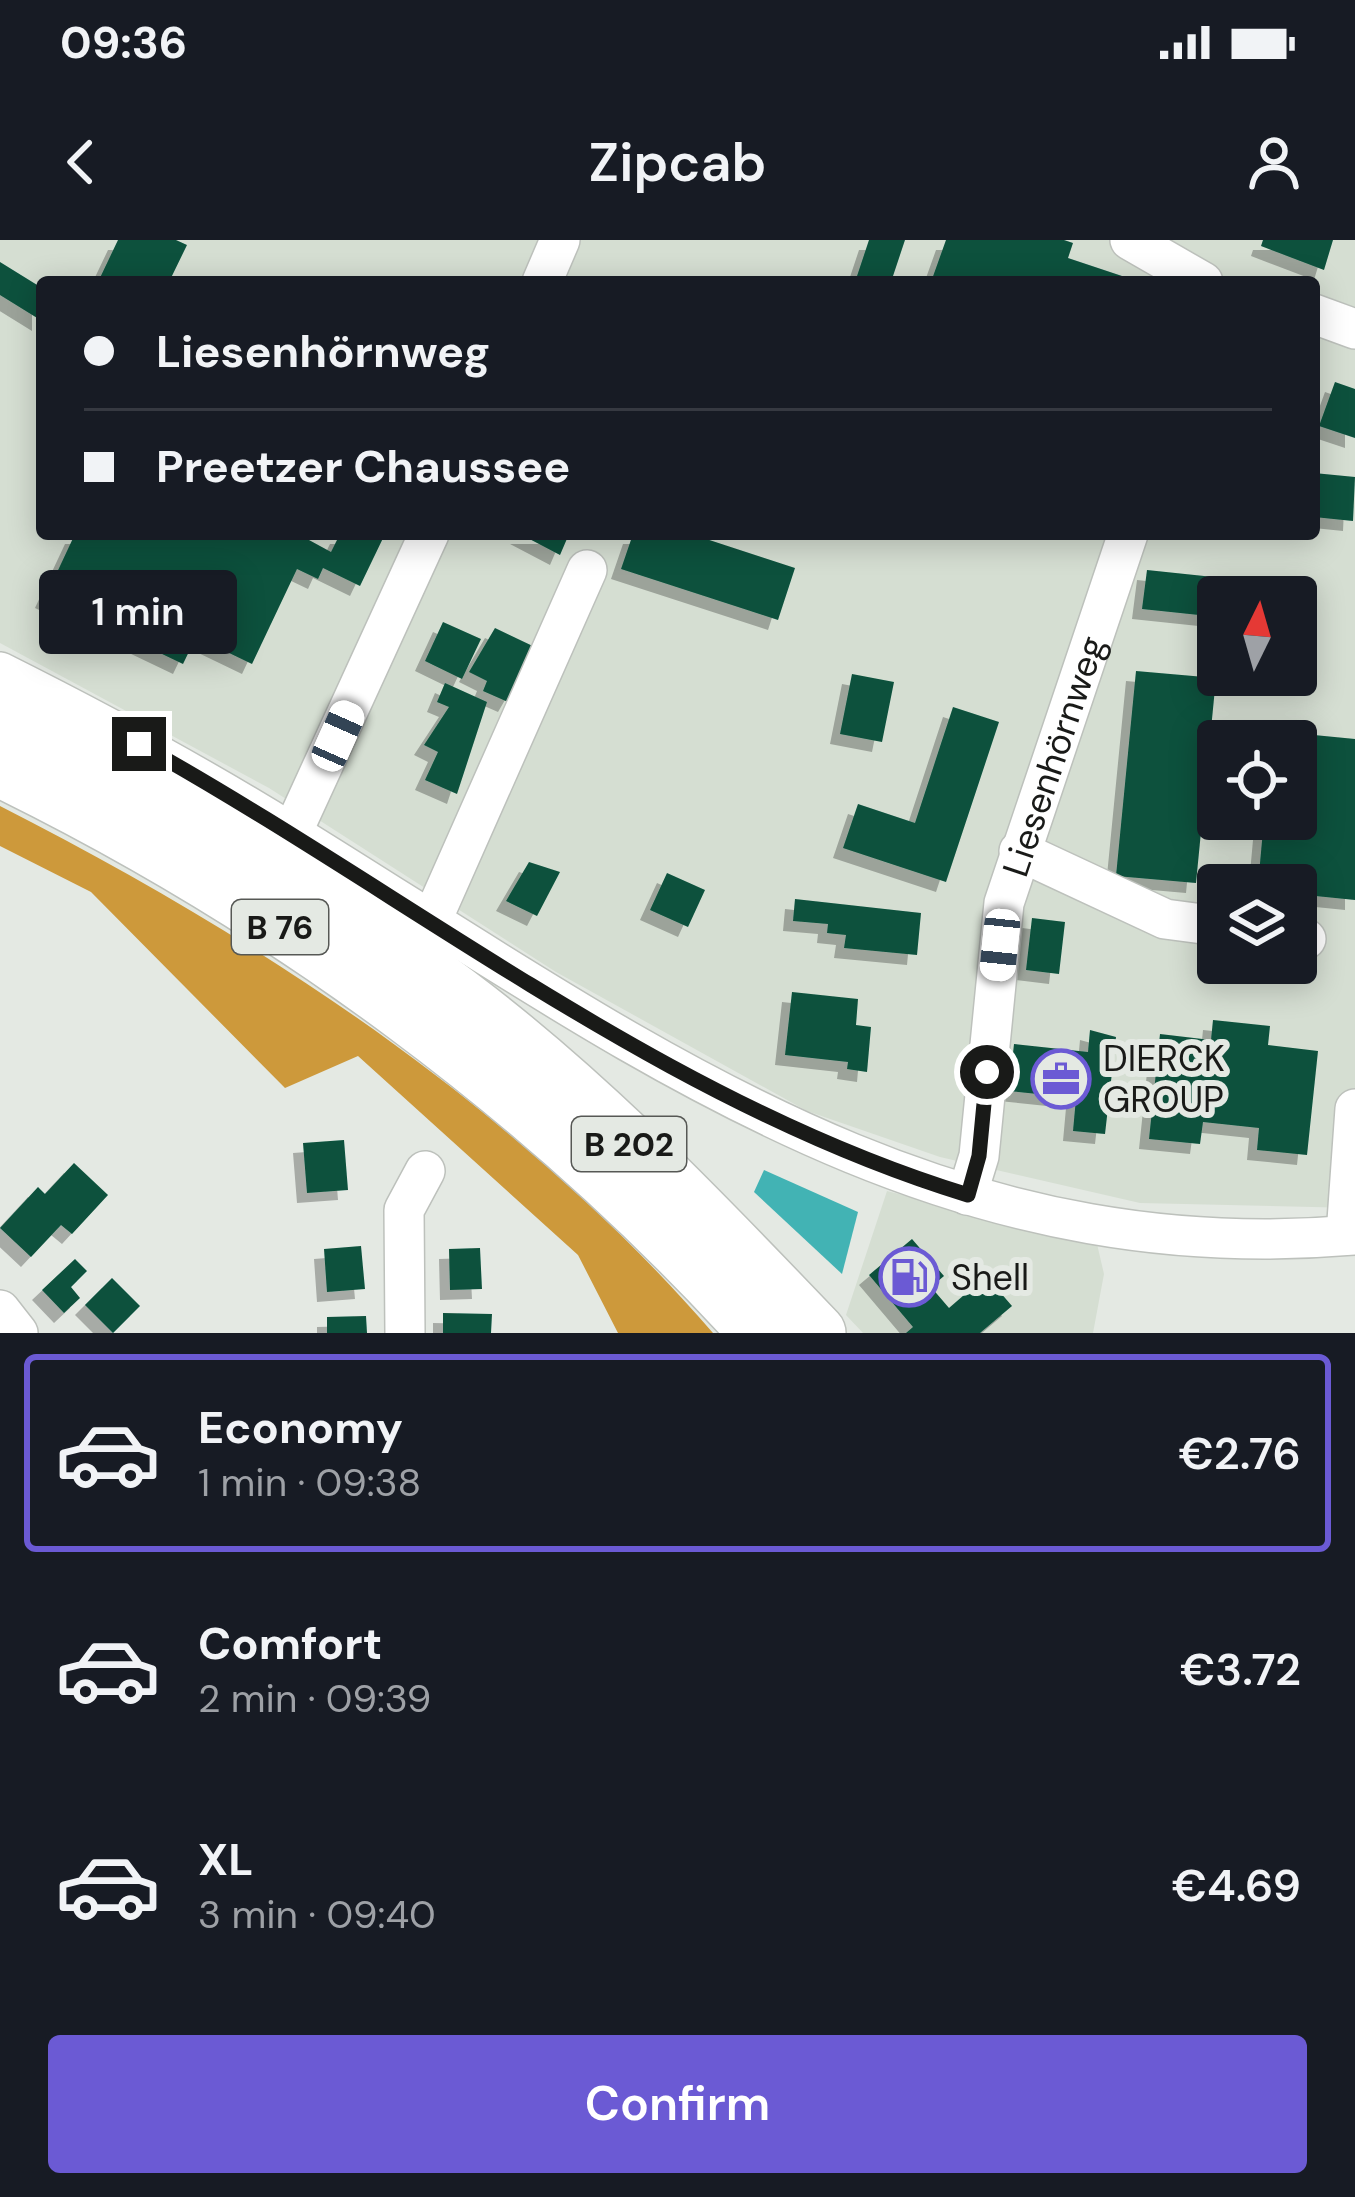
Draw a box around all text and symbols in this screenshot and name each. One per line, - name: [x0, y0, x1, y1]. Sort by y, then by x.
- text: 09:36: [60, 13, 187, 72]
- text: Zipcab: [589, 127, 766, 198]
- icon: back: [48, 129, 114, 195]
- icon: person: [1241, 129, 1307, 195]
- text: Liesenhörnweg: [156, 322, 490, 381]
- text: Preetzer Chaussee: [156, 437, 570, 496]
- callout: 1 min: [40, 570, 238, 654]
- north arrow: [1197, 576, 1317, 696]
- map controls: [1197, 576, 1317, 984]
- text: 1 min: [91, 586, 185, 637]
- street label: Liesenhörnweg: [992, 630, 1116, 883]
- car: [307, 696, 369, 776]
- route end: [112, 717, 166, 771]
- button: locate: [1197, 720, 1317, 840]
- button: layers: [1197, 864, 1317, 984]
- road number: B 76: [232, 900, 328, 954]
- car: [978, 907, 1022, 983]
- place label: DIERCK GROUP: [1103, 1035, 1225, 1123]
- route start: [960, 1045, 1014, 1099]
- office icon: DIERCK GROUP: [1030, 1048, 1092, 1110]
- road number: B 202: [572, 1117, 686, 1171]
- fuel station icon: Shell: [878, 1246, 940, 1308]
- place label: Shell: [951, 1254, 1029, 1301]
- text: Economy: [198, 1398, 403, 1457]
- icon: car: [54, 1399, 162, 1507]
- text: €2.76: [1179, 1424, 1301, 1483]
- text: 1 min · 09:38: [198, 1457, 421, 1508]
- text: Comfort: [198, 1614, 382, 1673]
- icon: car: [54, 1615, 162, 1723]
- text: €3.72: [1180, 1640, 1301, 1699]
- text: 2 min · 09:39: [198, 1673, 431, 1724]
- text: XL: [198, 1830, 253, 1889]
- icon: car: [54, 1831, 162, 1939]
- text: €4.69: [1172, 1856, 1301, 1915]
- text: 3 min · 09:40: [198, 1889, 436, 1940]
- button: Confirm: [48, 2035, 1307, 2173]

